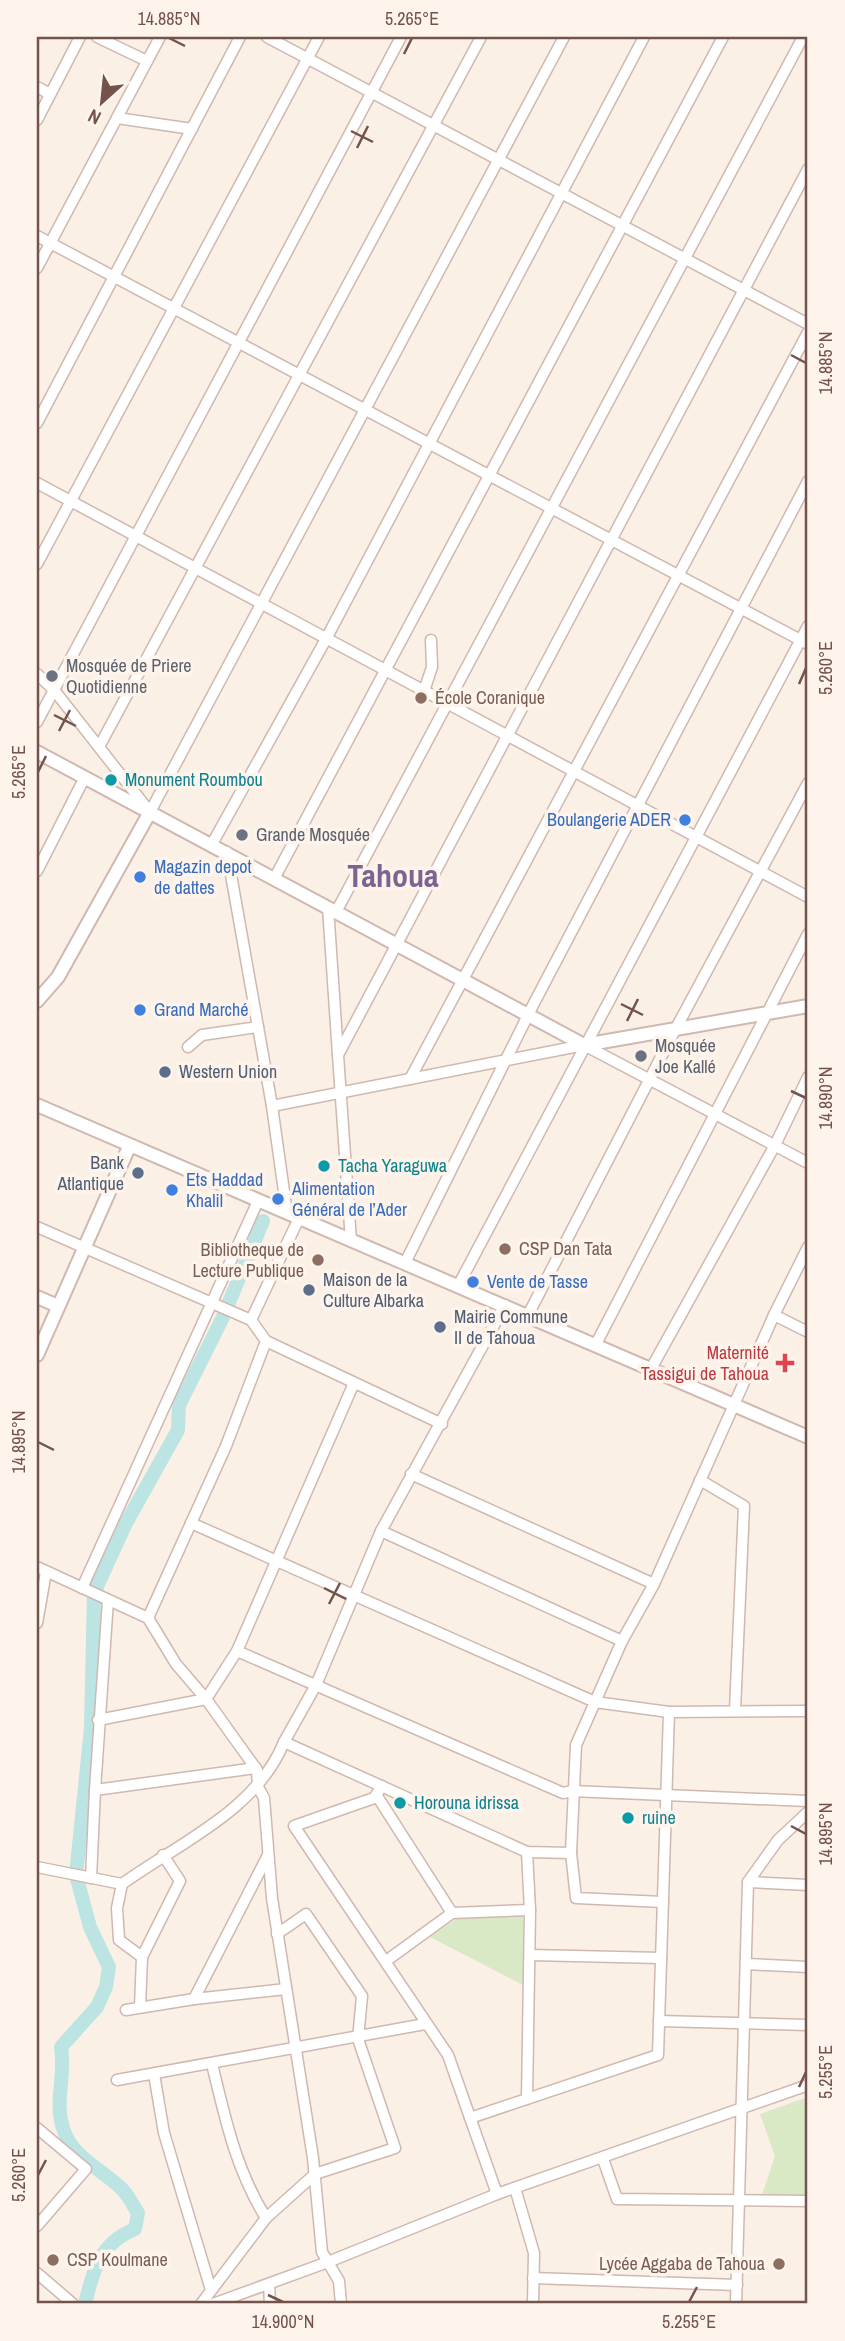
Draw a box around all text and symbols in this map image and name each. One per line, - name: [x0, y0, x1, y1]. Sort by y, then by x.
- text: 14.885°N: [138, 6, 201, 31]
- text: 5.265°E: [385, 6, 439, 31]
- north arrow: [66, 66, 136, 136]
- text: N: [83, 103, 105, 131]
- text: 14.885°N: [813, 332, 838, 395]
- text: 5.260°E: [813, 641, 838, 695]
- place label: Mosquée de Priere Quotidienne: [66, 653, 192, 699]
- marker: Mosquée de Priere Quotidienne: [44, 668, 60, 684]
- place label: École Coranique: [435, 685, 545, 710]
- marker: École Coranique: [413, 690, 429, 706]
- text: 5.265°E: [6, 745, 31, 799]
- place label: Monument Roumbou: [125, 767, 263, 792]
- marker: Monument Roumbou: [103, 772, 119, 788]
- place label: Boulangerie ADER: [547, 807, 671, 832]
- marker: Boulangerie ADER: [677, 812, 693, 828]
- place label: Grande Mosquée: [256, 822, 370, 847]
- marker: Grande Mosquée: [234, 827, 250, 843]
- place label: Magazin depot de dattes: [154, 854, 252, 900]
- district label: Tahoua: [347, 854, 439, 897]
- marker: Magazin depot de dattes: [132, 869, 148, 885]
- place label: Grand Marché: [154, 997, 248, 1022]
- marker: Grand Marché: [132, 1002, 148, 1018]
- place label: Mosquée Joe Kallé: [655, 1033, 716, 1079]
- marker: Mosquée Joe Kallé: [633, 1048, 649, 1064]
- place label: Western Union: [179, 1059, 277, 1084]
- marker: Western Union: [157, 1064, 173, 1080]
- text: 14.890°N: [813, 1067, 838, 1130]
- place label: Bank Atlantique: [57, 1150, 125, 1196]
- place label: Tacha Yaraguwa: [338, 1153, 447, 1178]
- marker: Tacha Yaraguwa: [316, 1158, 332, 1174]
- marker: Bank Atlantique: [130, 1165, 146, 1181]
- place label: Ets Haddad Khalil: [186, 1167, 263, 1213]
- place label: Alimentation Général de l’Ader: [291, 1176, 407, 1222]
- marker: Ets Haddad Khalil: [164, 1182, 180, 1198]
- marker: Alimentation Général de l’Ader: [270, 1191, 286, 1207]
- place label: CSP Dan Tata: [519, 1236, 612, 1261]
- place label: Bibliotheque de Lecture Publique: [192, 1237, 304, 1283]
- marker: CSP Dan Tata: [497, 1241, 513, 1257]
- marker: Bibliotheque de Lecture Publique: [310, 1252, 326, 1268]
- place label: Maison de la Culture Albarka: [323, 1267, 424, 1313]
- place label: Vente de Tasse: [487, 1269, 588, 1294]
- marker: Vente de Tasse: [465, 1274, 481, 1290]
- marker: Maison de la Culture Albarka: [301, 1282, 317, 1298]
- place label: Mairie Commune II de Tahoua: [454, 1304, 568, 1350]
- marker: Mairie Commune II de Tahoua: [432, 1319, 448, 1335]
- place label: Maternité Tassigui de Tahoua: [641, 1340, 769, 1386]
- marker: Maternité Tassigui de Tahoua: [775, 1353, 795, 1373]
- text: 14.895°N: [6, 1411, 31, 1474]
- place label: Horouna idrissa: [414, 1790, 519, 1815]
- marker: Horouna idrissa: [392, 1795, 408, 1811]
- text: 14.895°N: [813, 1803, 838, 1866]
- place label: ruine: [642, 1805, 676, 1830]
- marker: ruine: [620, 1810, 636, 1826]
- text: 5.255°E: [813, 2045, 838, 2099]
- text: 5.260°E: [6, 2148, 31, 2202]
- place label: CSP Koulmane: [67, 2247, 168, 2272]
- place label: Lycée Aggaba de Tahoua: [599, 2251, 765, 2276]
- marker: CSP Koulmane: [45, 2252, 61, 2268]
- marker: Lycée Aggaba de Tahoua: [771, 2256, 787, 2272]
- text: 14.900°N: [252, 2309, 315, 2334]
- text: 5.255°E: [662, 2309, 716, 2334]

